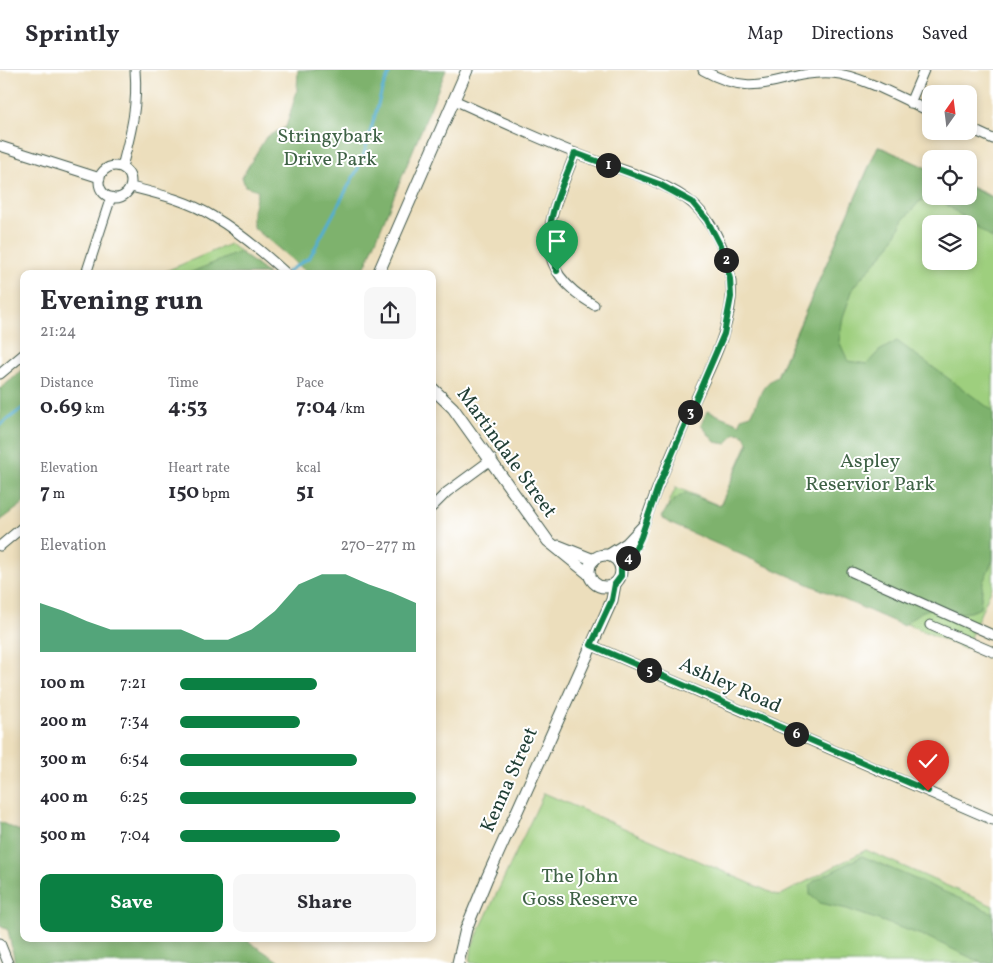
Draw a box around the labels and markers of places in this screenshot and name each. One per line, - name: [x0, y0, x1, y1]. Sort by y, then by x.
- pin: 1: [596, 152, 620, 178]
- pin: [536, 220, 578, 271]
- pin: 2: [714, 248, 738, 272]
- pin: 3: [678, 400, 702, 424]
- pin: 4: [616, 546, 640, 570]
- pin: 5: [636, 658, 662, 682]
- pin: 6: [784, 722, 808, 746]
- pin: [907, 740, 949, 791]

